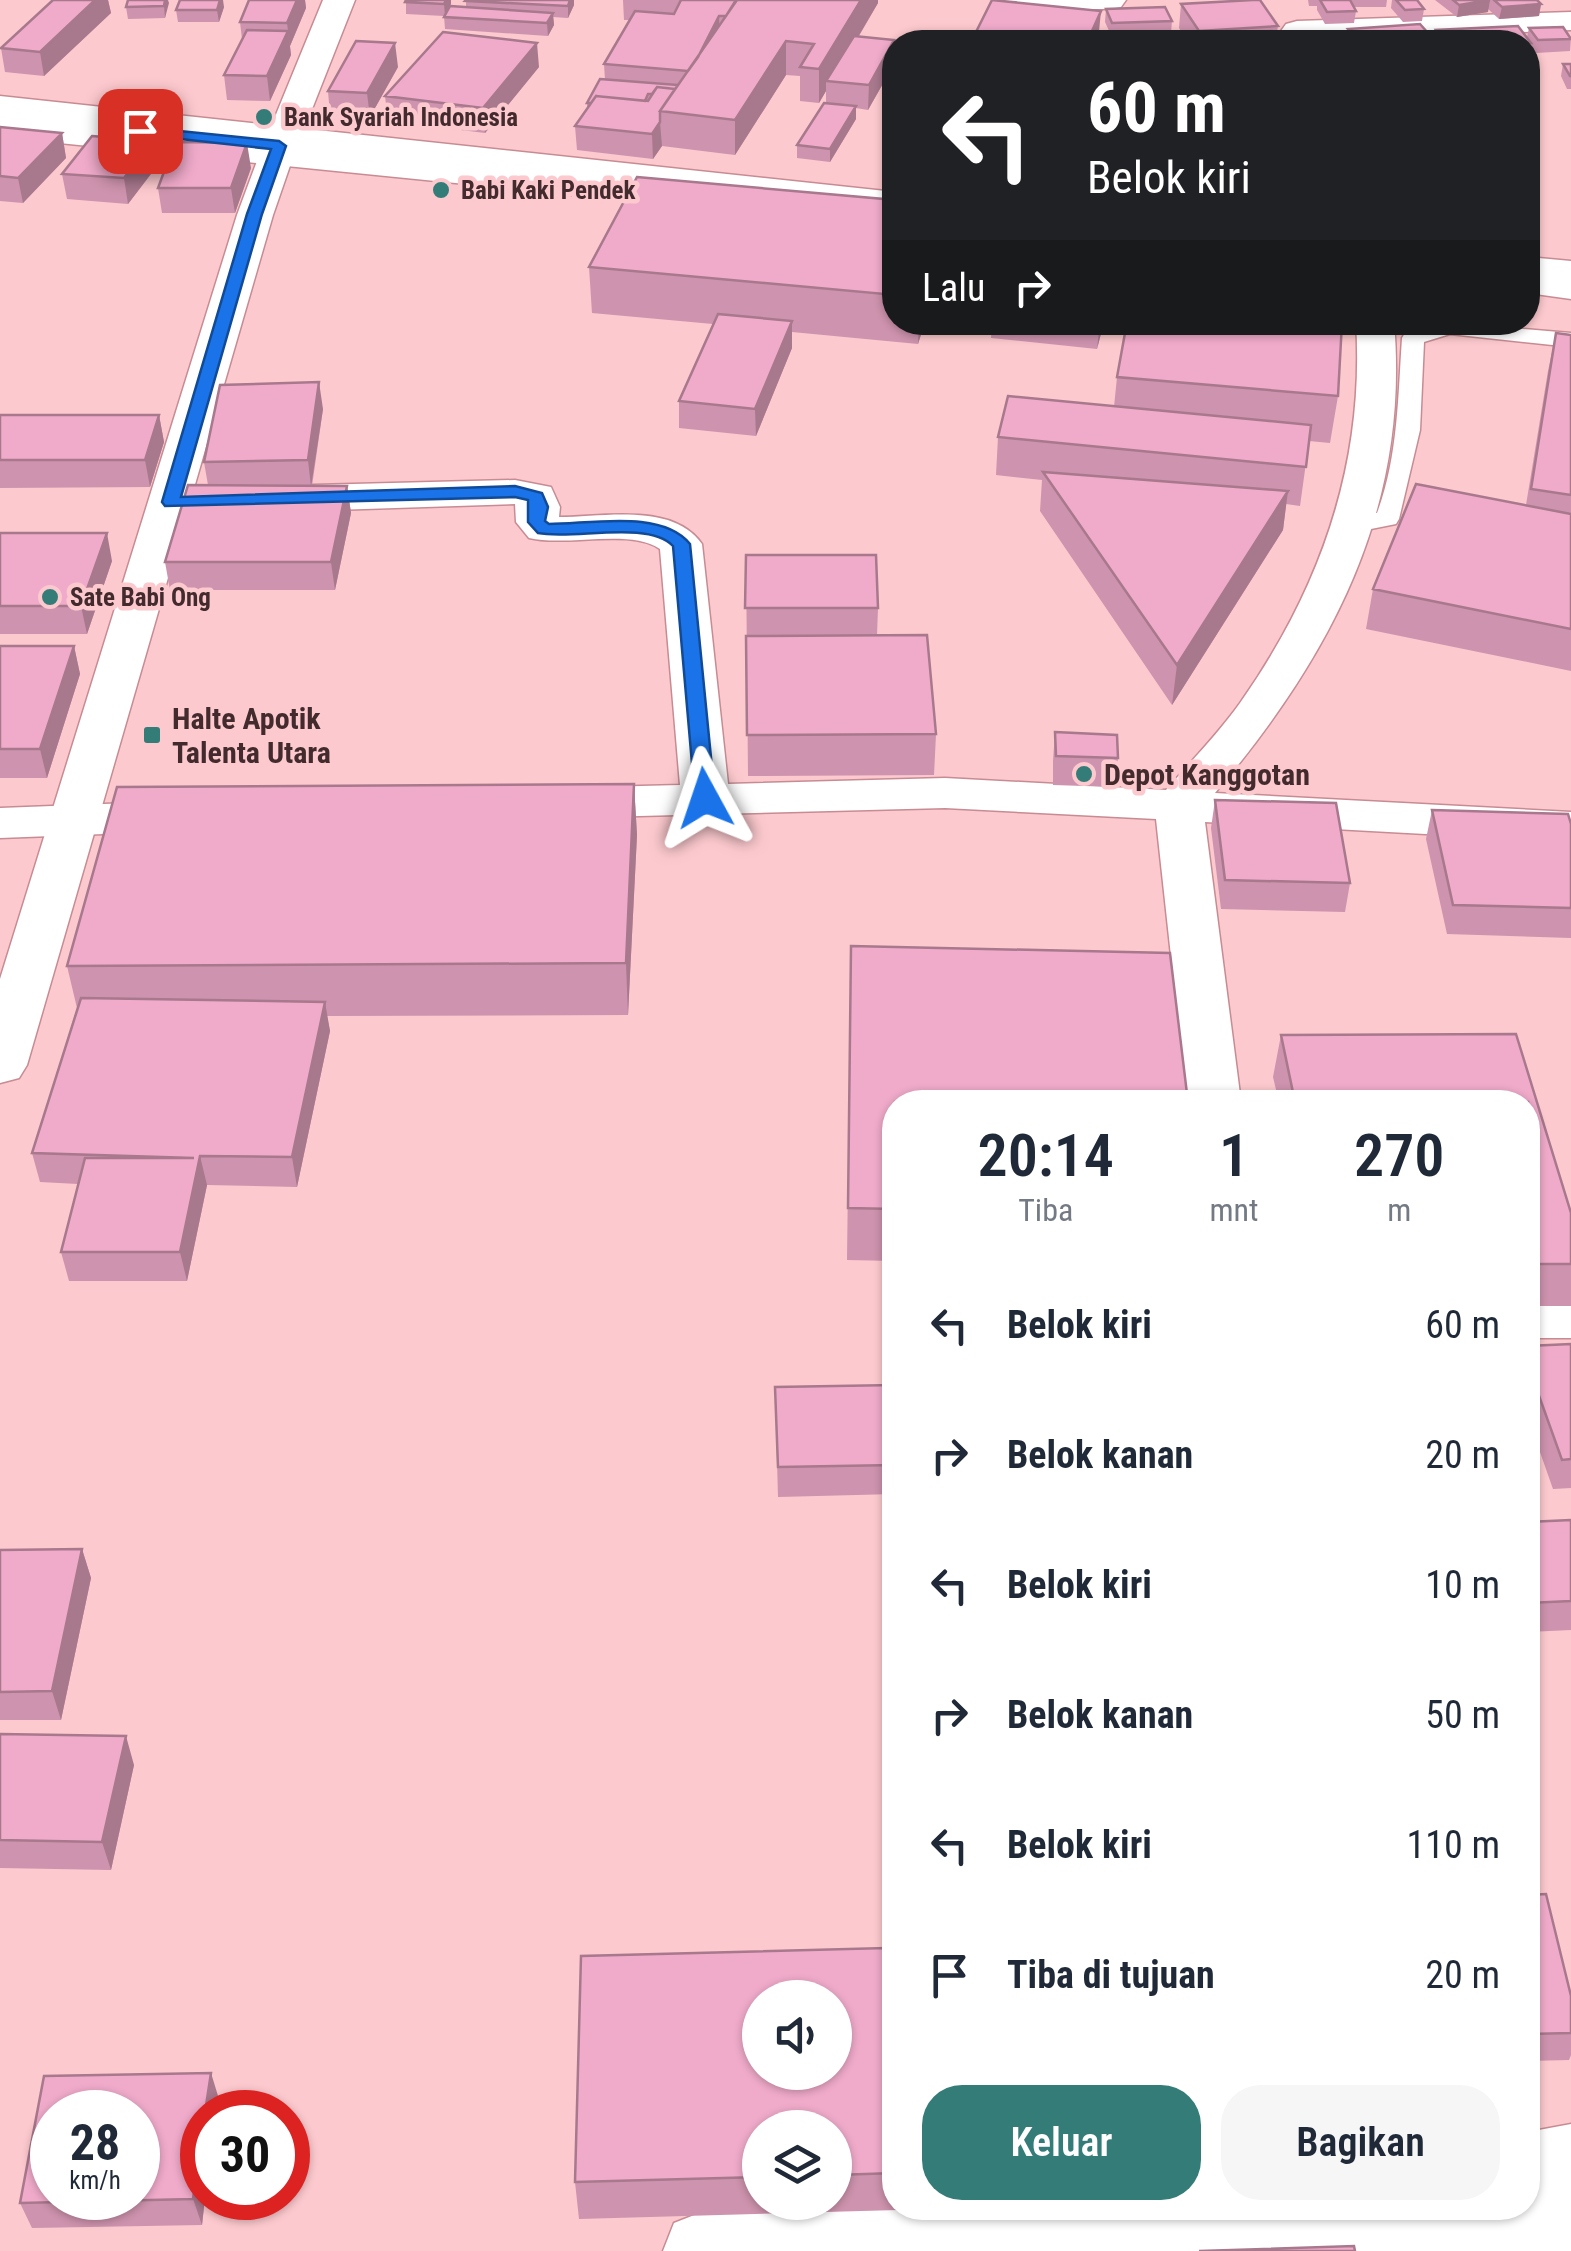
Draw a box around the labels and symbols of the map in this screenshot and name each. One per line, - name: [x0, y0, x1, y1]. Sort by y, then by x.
- pin: [98, 89, 183, 174]
- place label: Bank Syariah Indonesia: [284, 103, 518, 132]
- marker: Bank Syariah Indonesia: [253, 106, 275, 128]
- place label: Babi Kaki Pendek: [461, 176, 636, 205]
- marker: Babi Kaki Pendek: [430, 179, 452, 201]
- place label: Sate Babi Ong: [70, 583, 211, 612]
- marker: Sate Babi Ong: [39, 586, 61, 608]
- place label: Halte Apotik Talenta Utara: [172, 701, 331, 770]
- marker: Halte Apotik Talenta Utara: [141, 724, 163, 746]
- position arrow: [653, 746, 757, 850]
- place label: Depot Kanggotan: [1104, 757, 1310, 792]
- marker: Depot Kanggotan: [1073, 763, 1095, 785]
- speed limit sign: 30: [180, 2090, 310, 2220]

